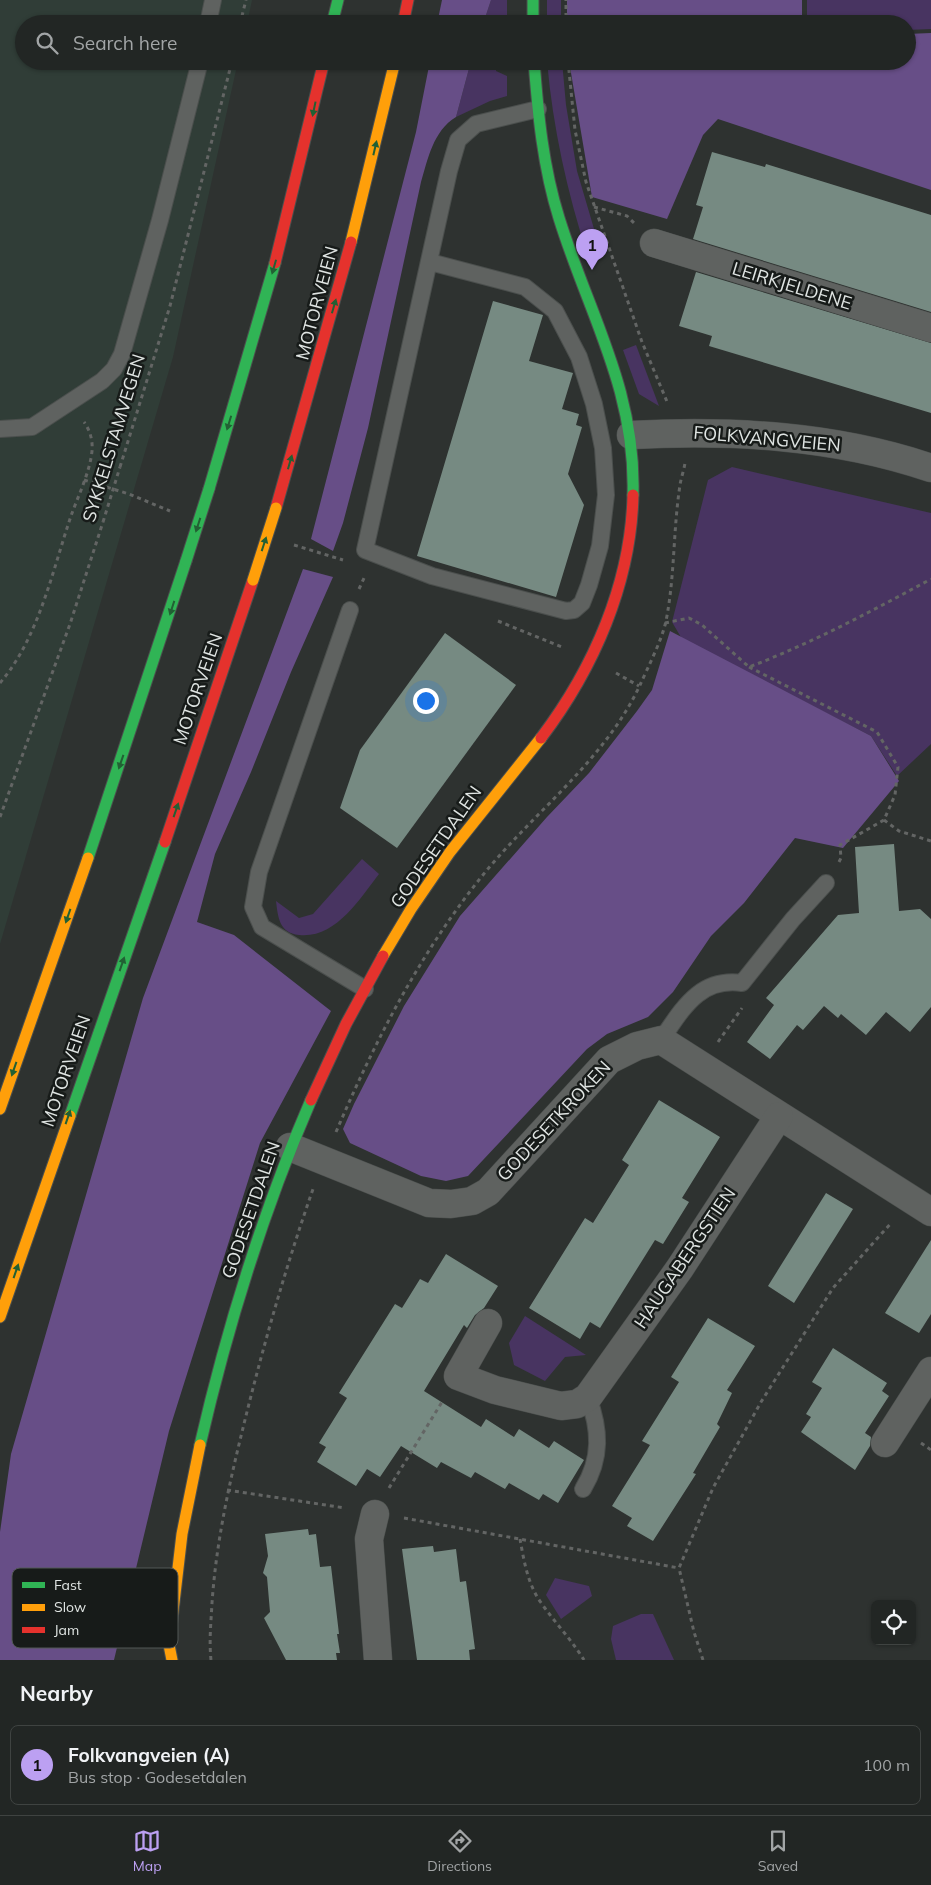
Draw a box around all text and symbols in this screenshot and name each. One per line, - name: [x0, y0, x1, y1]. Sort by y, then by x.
- search box: [15, 15, 916, 70]
- icon: search: [33, 29, 61, 57]
- text: Search here: [73, 31, 177, 55]
- one-way arrow: [309, 101, 317, 117]
- one-way arrow: [371, 141, 379, 156]
- pin: 1: [576, 229, 608, 270]
- street label: MOTORVEIEN: [290, 244, 343, 362]
- street label: LEIRKJELDENE: [730, 256, 855, 315]
- one-way arrow: [270, 259, 278, 274]
- one-way arrow: [331, 298, 339, 313]
- street label: SYKKELSTAMVEGEN: [77, 351, 150, 525]
- one-way arrow: [225, 415, 233, 430]
- street label: FOLKVANGVEIEN: [692, 421, 842, 456]
- one-way arrow: [286, 454, 294, 469]
- one-way arrow: [194, 518, 202, 533]
- one-way arrow: [261, 537, 269, 552]
- one-way arrow: [167, 600, 175, 615]
- street label: MOTORVEIEN: [168, 630, 227, 748]
- your location: [413, 688, 439, 714]
- one-way arrow: [116, 755, 124, 770]
- street label: GODESETDALEN: [385, 781, 486, 912]
- one-way arrow: [173, 803, 180, 818]
- one-way arrow: [64, 908, 71, 923]
- one-way arrow: [119, 956, 126, 971]
- street label: MOTORVEIEN: [36, 1012, 95, 1130]
- street label: GODESETKROKEN: [492, 1056, 615, 1186]
- one-way arrow: [10, 1062, 18, 1077]
- one-way arrow: [65, 1109, 73, 1124]
- street label: GODESETDALEN: [216, 1138, 285, 1281]
- street label: HAUGABERGSTIEN: [629, 1183, 740, 1333]
- one-way arrow: [12, 1263, 20, 1278]
- legend: [12, 1568, 178, 1648]
- text: Fast: [54, 1576, 82, 1594]
- text: Slow: [54, 1598, 86, 1616]
- map controls: [871, 1600, 916, 1645]
- button: locate: [871, 1600, 916, 1645]
- text: Jam: [54, 1621, 79, 1639]
- text: Nearby: [20, 1680, 93, 1706]
- text: Folkvangveien (A): [68, 1743, 230, 1767]
- text: 1: [32, 1755, 42, 1775]
- text: 100 m: [863, 1755, 910, 1775]
- text: Bus stop · Godesetdalen: [68, 1767, 247, 1787]
- tab: Map: [133, 1827, 162, 1875]
- tab: Directions: [427, 1827, 492, 1875]
- tab: Saved: [758, 1827, 798, 1875]

